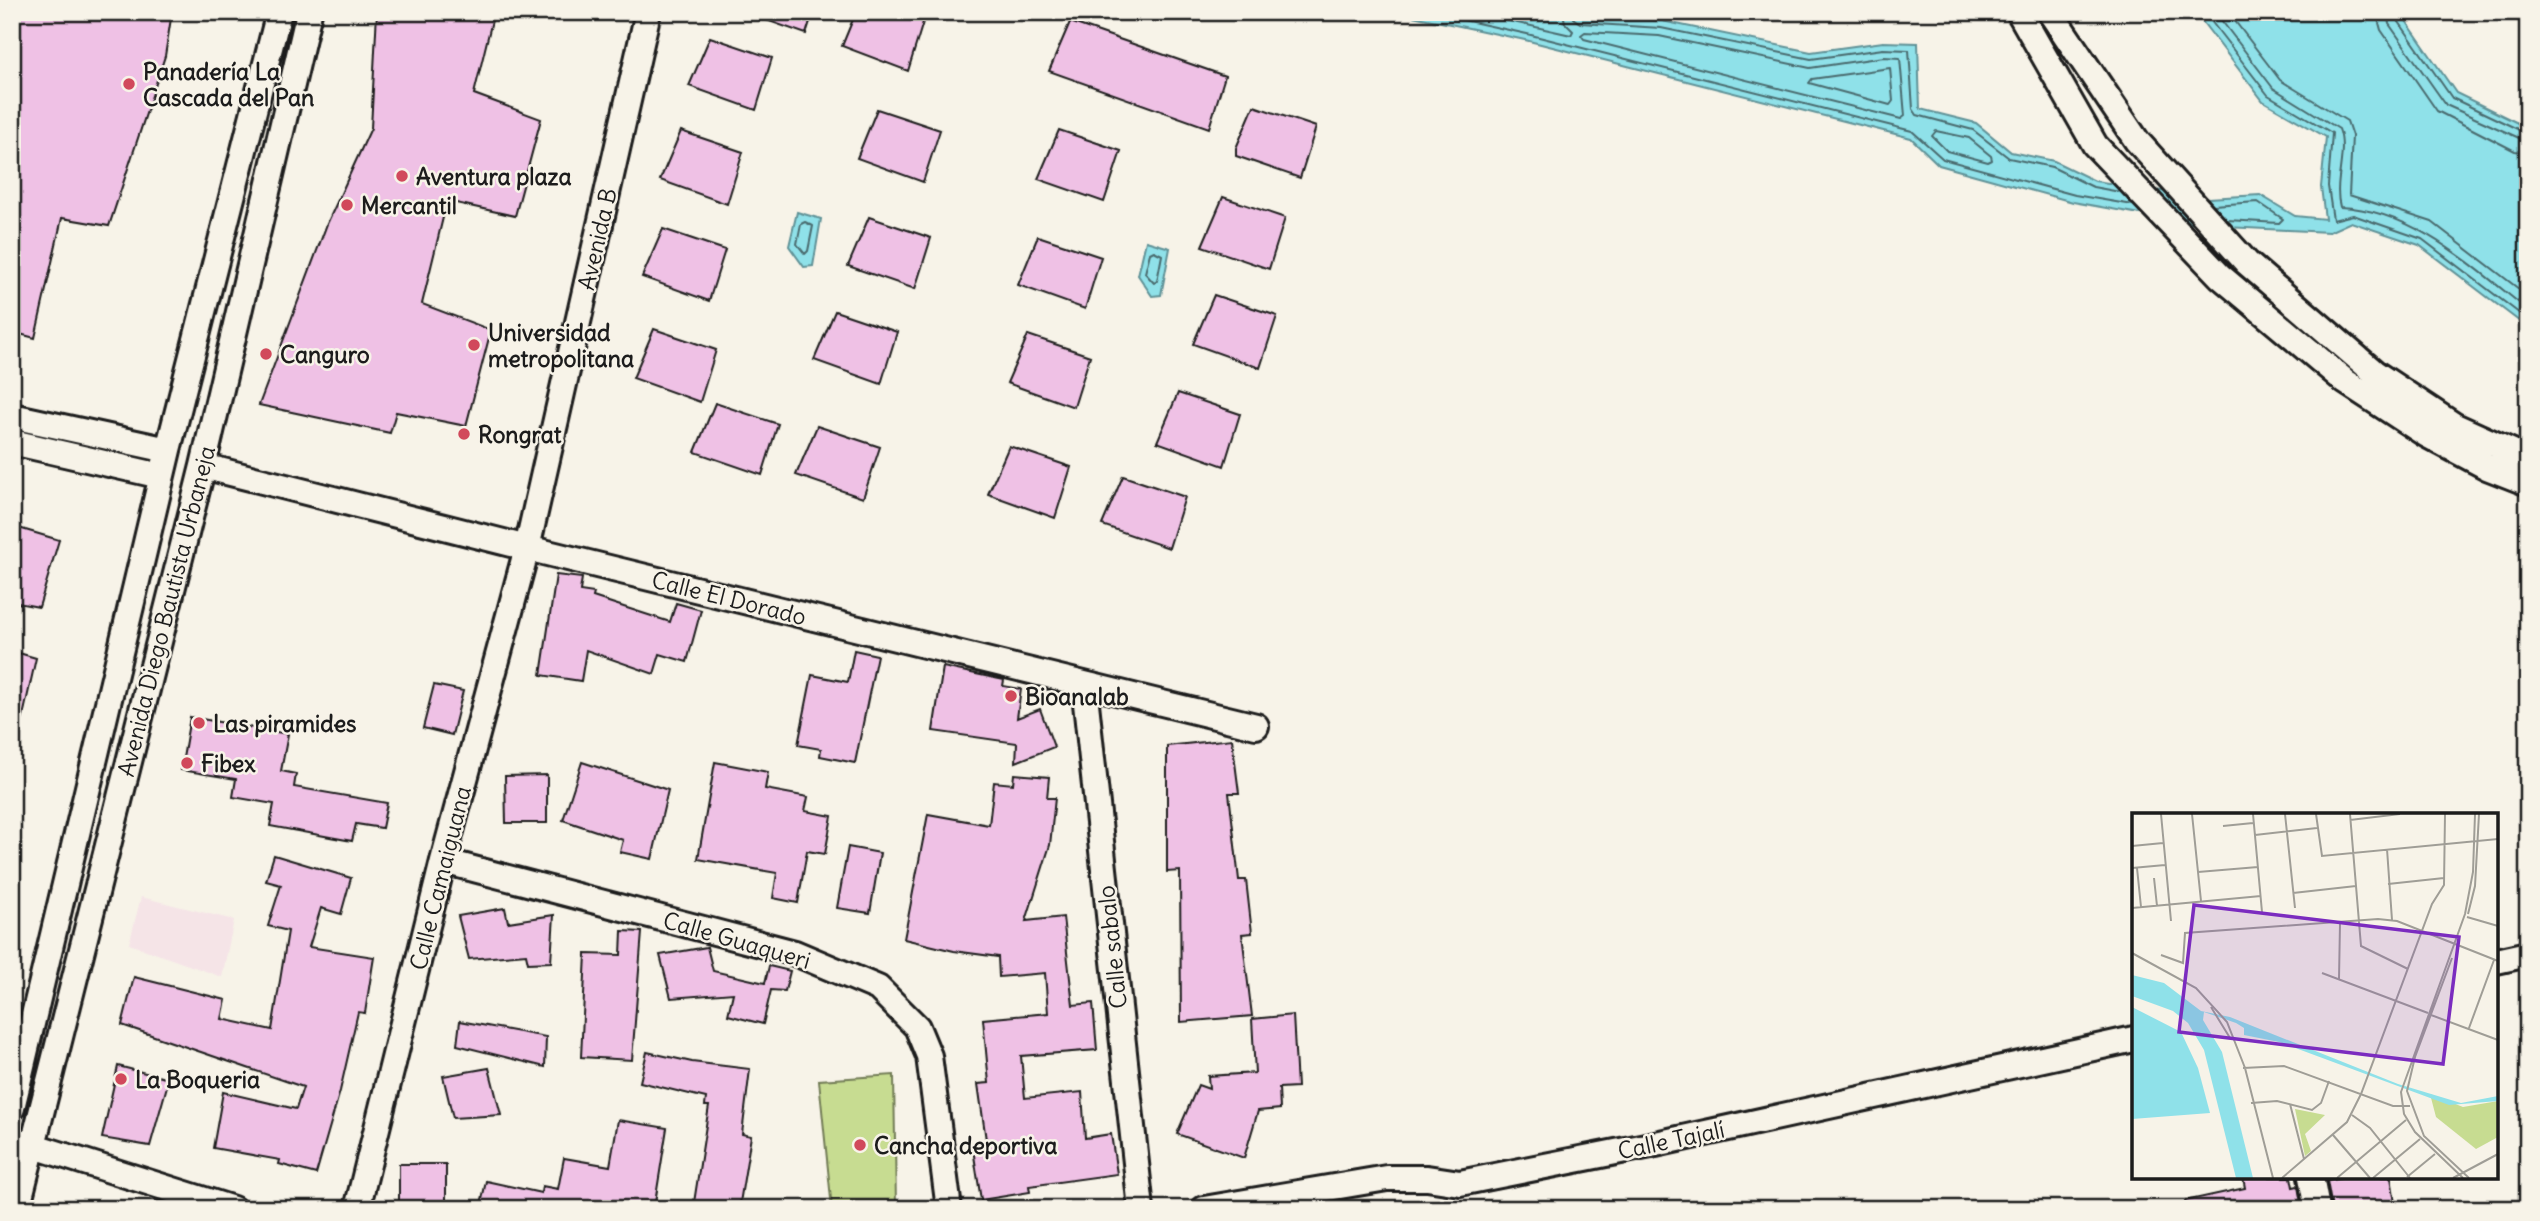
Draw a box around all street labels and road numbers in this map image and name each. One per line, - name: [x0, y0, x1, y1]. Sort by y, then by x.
- street label: Avenida B: [571, 185, 623, 293]
- street label: Avenida Diego Bautista Urbaneja: [111, 443, 221, 779]
- street label: Calle El Dorado: [649, 565, 809, 631]
- street label: Calle Camaiguana: [403, 783, 477, 973]
- street label: Calle sabalo: [1091, 884, 1133, 1010]
- street label: Calle Guaqueri: [660, 905, 814, 975]
- street label: Calle Tajalí: [1615, 1115, 1727, 1165]

